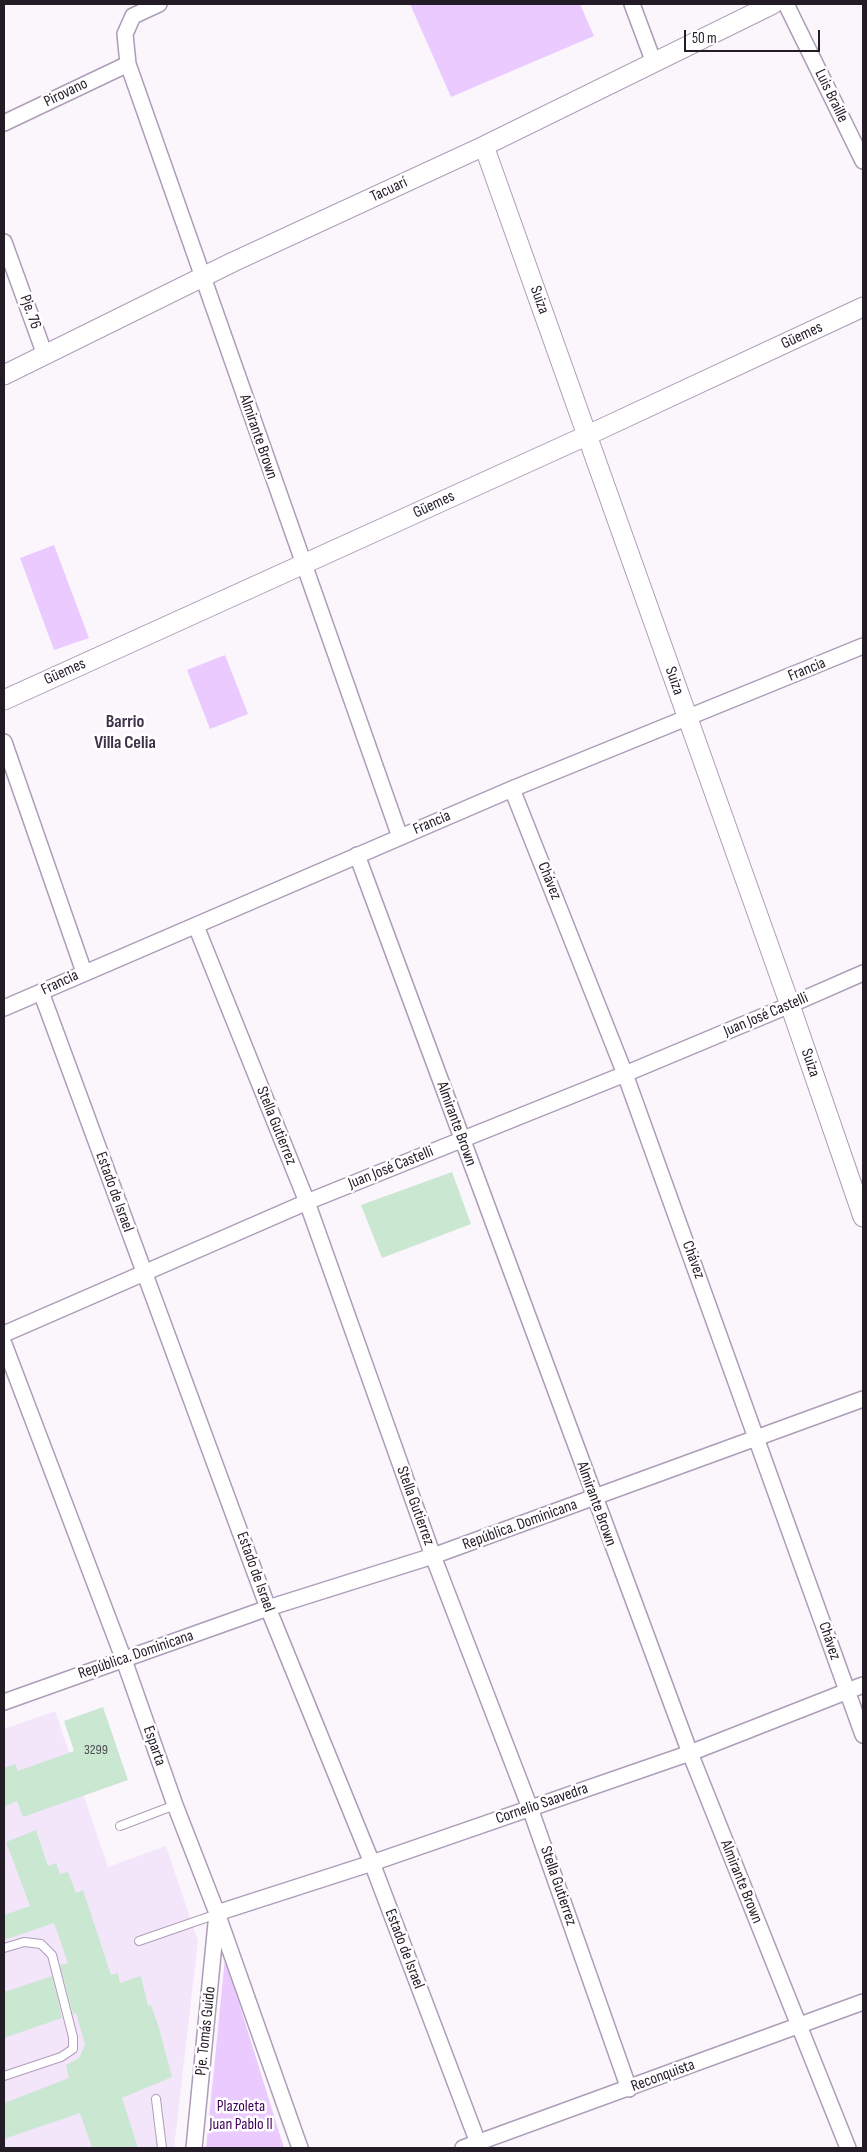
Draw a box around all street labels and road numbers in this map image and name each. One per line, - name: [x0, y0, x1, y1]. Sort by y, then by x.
- street label: Luis Braille: [810, 66, 852, 126]
- street label: Pirovano: [41, 74, 91, 112]
- street label: Tacuarí: [368, 173, 410, 207]
- street label: Suiza: [525, 283, 553, 317]
- street label: Pje. 76: [15, 292, 45, 332]
- street label: Güemes: [778, 318, 826, 354]
- street label: Almirante Brown: [235, 392, 281, 482]
- street label: Güemes: [410, 487, 458, 523]
- street label: Güemes: [41, 654, 89, 690]
- street label: Francia: [785, 654, 829, 686]
- street label: Suiza: [660, 664, 688, 698]
- street label: Francia: [410, 807, 454, 839]
- street label: Chávez: [533, 859, 565, 903]
- street label: Francia: [38, 966, 82, 1000]
- street label: Juan José Castelli: [721, 989, 811, 1041]
- street label: Suiza: [796, 1046, 824, 1080]
- street label: Almirante Brown: [432, 1079, 480, 1169]
- street label: Stella Gutierrez: [252, 1084, 300, 1168]
- street label: Juan José Castelli: [346, 1142, 436, 1194]
- street label: Estado de Israel: [91, 1149, 137, 1235]
- street label: Chávez: [677, 1238, 709, 1282]
- street label: Almirante Brown: [572, 1459, 620, 1549]
- street label: Stella Gutierrez: [392, 1464, 438, 1548]
- street label: República. Dominicana: [460, 1495, 580, 1555]
- street label: Estado de Israel: [232, 1529, 278, 1615]
- street label: Chávez: [814, 1619, 844, 1663]
- street label: República. Dominicana: [76, 1626, 196, 1684]
- street label: Esparta: [138, 1724, 170, 1768]
- street label: Cornelio Saavedra: [493, 1779, 591, 1829]
- street label: Almirante Brown: [716, 1837, 766, 1927]
- street label: Stella Gutierrez: [535, 1844, 581, 1928]
- street label: Estado de Israel: [380, 1906, 428, 1992]
- street label: Pje. Tomás Guido: [192, 1986, 220, 2076]
- street label: Reconquista: [628, 2056, 698, 2096]

